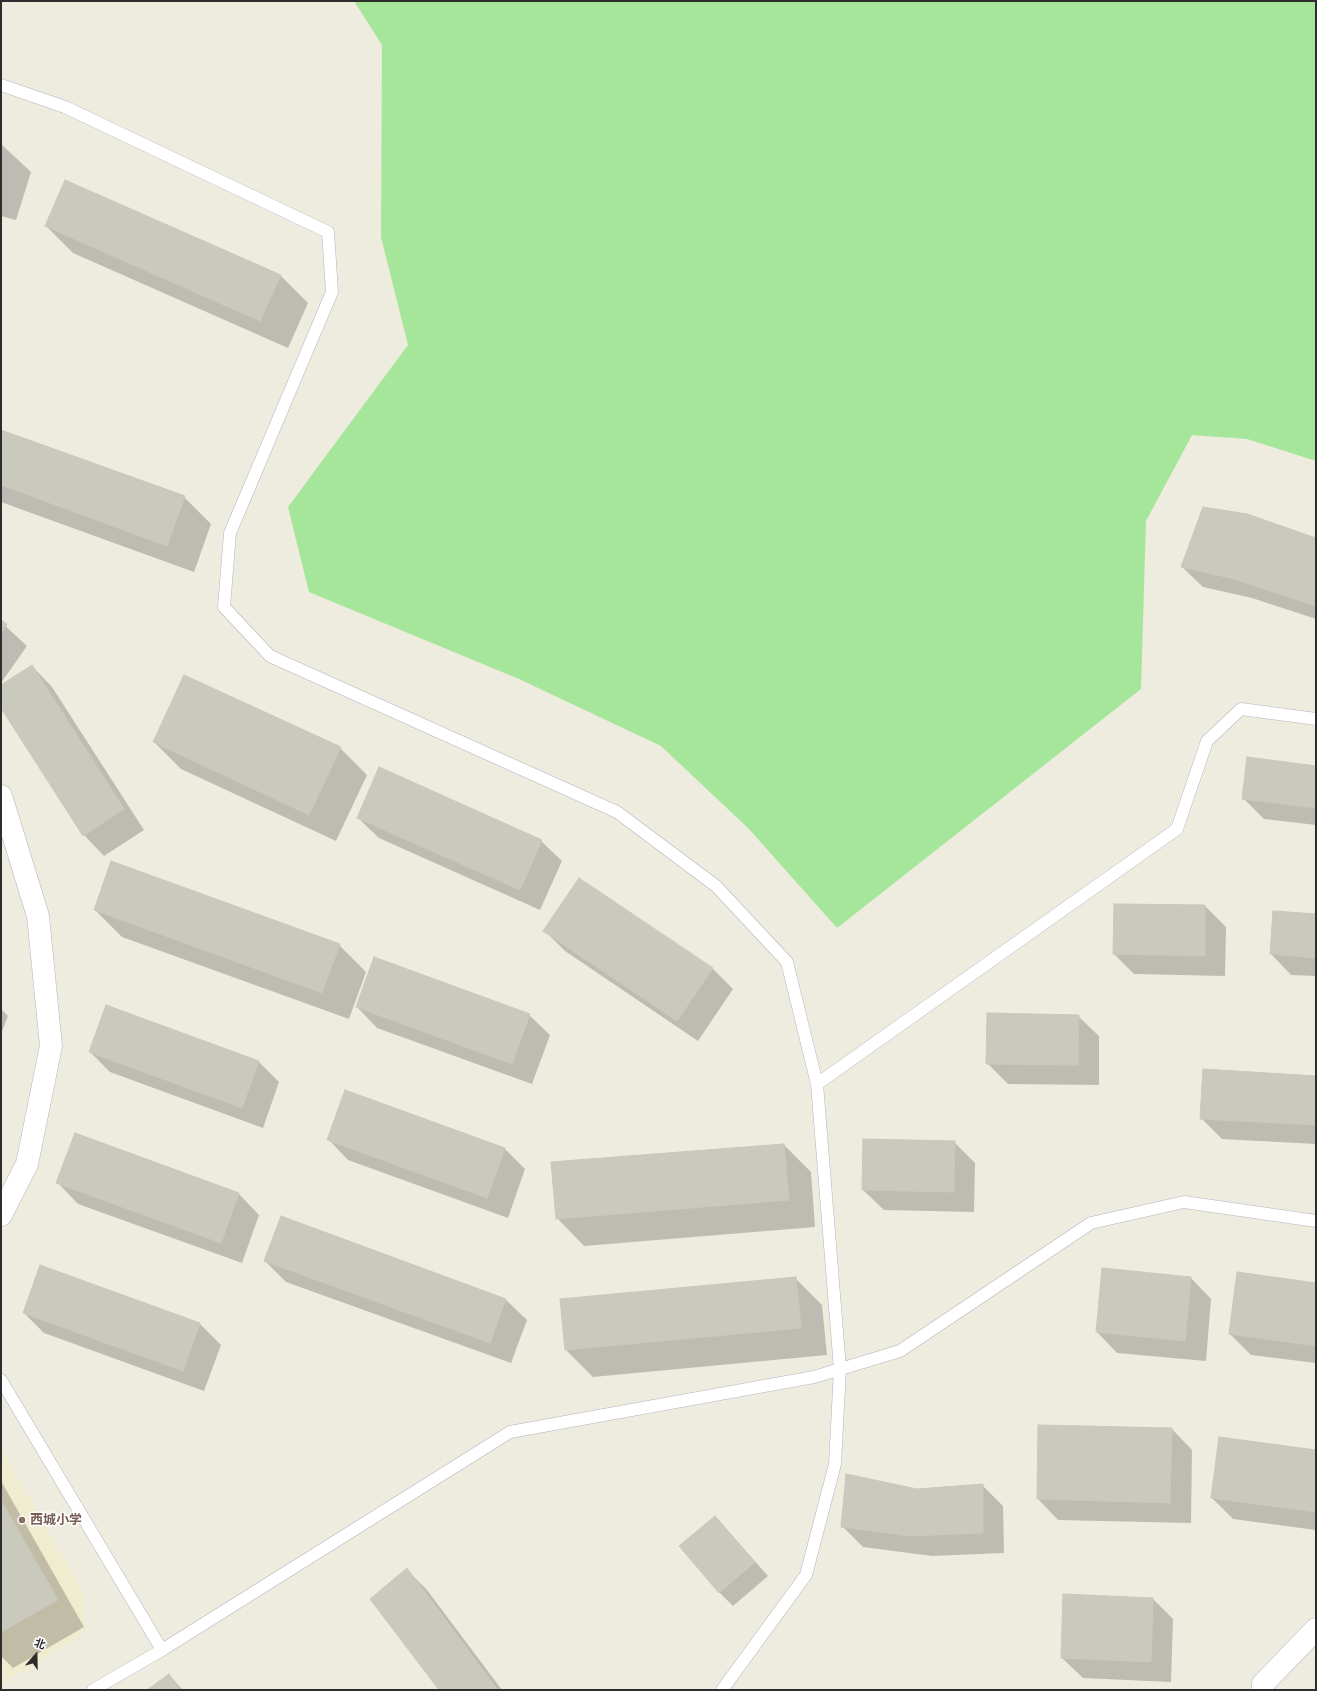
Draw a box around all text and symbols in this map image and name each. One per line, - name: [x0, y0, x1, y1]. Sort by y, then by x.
- place label: 西城小学: [30, 1512, 82, 1528]
- marker: 西城小学: [17, 1515, 27, 1525]
- north arrow: [16, 1635, 56, 1675]
- text: 北: [33, 1635, 48, 1651]

